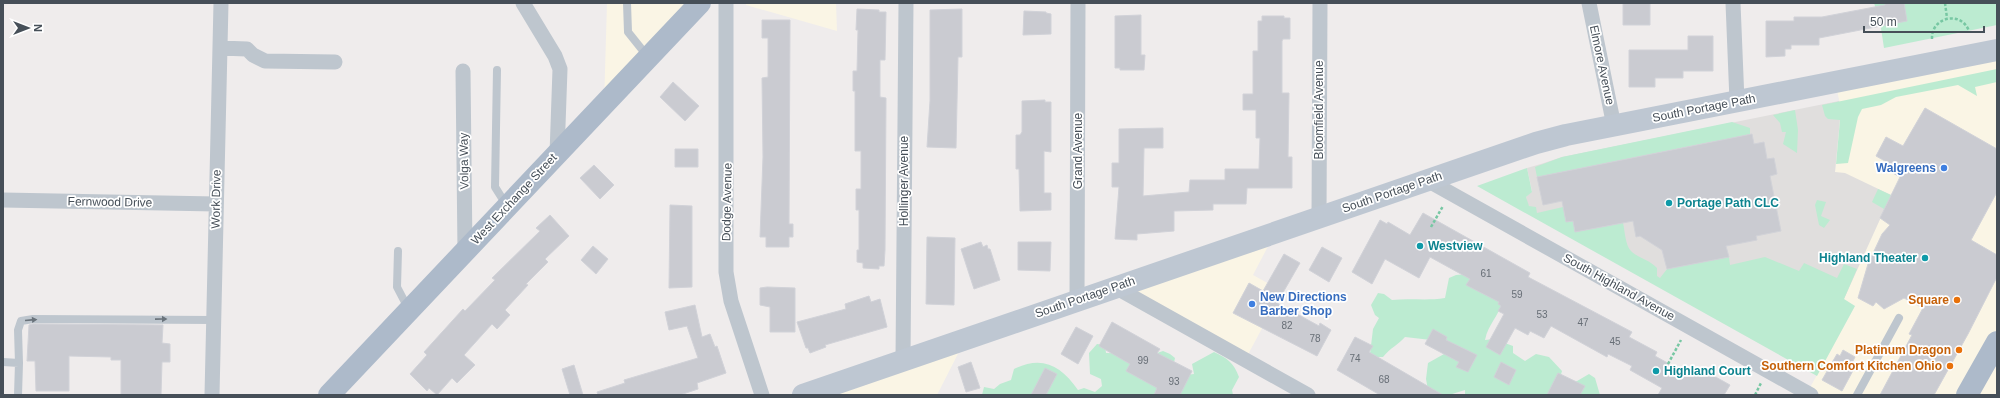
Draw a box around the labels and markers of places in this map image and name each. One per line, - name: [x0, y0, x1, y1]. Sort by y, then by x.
- place label: Walgreens: [1876, 161, 1936, 175]
- marker: Walgreens: [1939, 163, 1949, 173]
- place label: Portage Path CLC: [1677, 196, 1779, 210]
- marker: Portage Path CLC: [1664, 198, 1674, 208]
- place label: Westview: [1428, 239, 1483, 253]
- marker: Westview: [1415, 241, 1425, 251]
- place label: Highland Theater: [1819, 251, 1917, 265]
- marker: Highland Theater: [1920, 253, 1930, 263]
- place label: New Directions Barber Shop: [1260, 290, 1347, 318]
- place label: Square: [1908, 293, 1949, 307]
- marker: Square: [1952, 295, 1962, 305]
- marker: New Directions Barber Shop: [1247, 299, 1257, 309]
- place label: Platinum Dragon: [1855, 343, 1951, 357]
- marker: Platinum Dragon: [1954, 345, 1964, 355]
- place label: Southern Comfort Kitchen Ohio: [1761, 359, 1942, 373]
- marker: Southern Comfort Kitchen Ohio: [1945, 361, 1955, 371]
- place label: Highland Court: [1664, 364, 1751, 378]
- marker: Highland Court: [1651, 366, 1661, 376]

